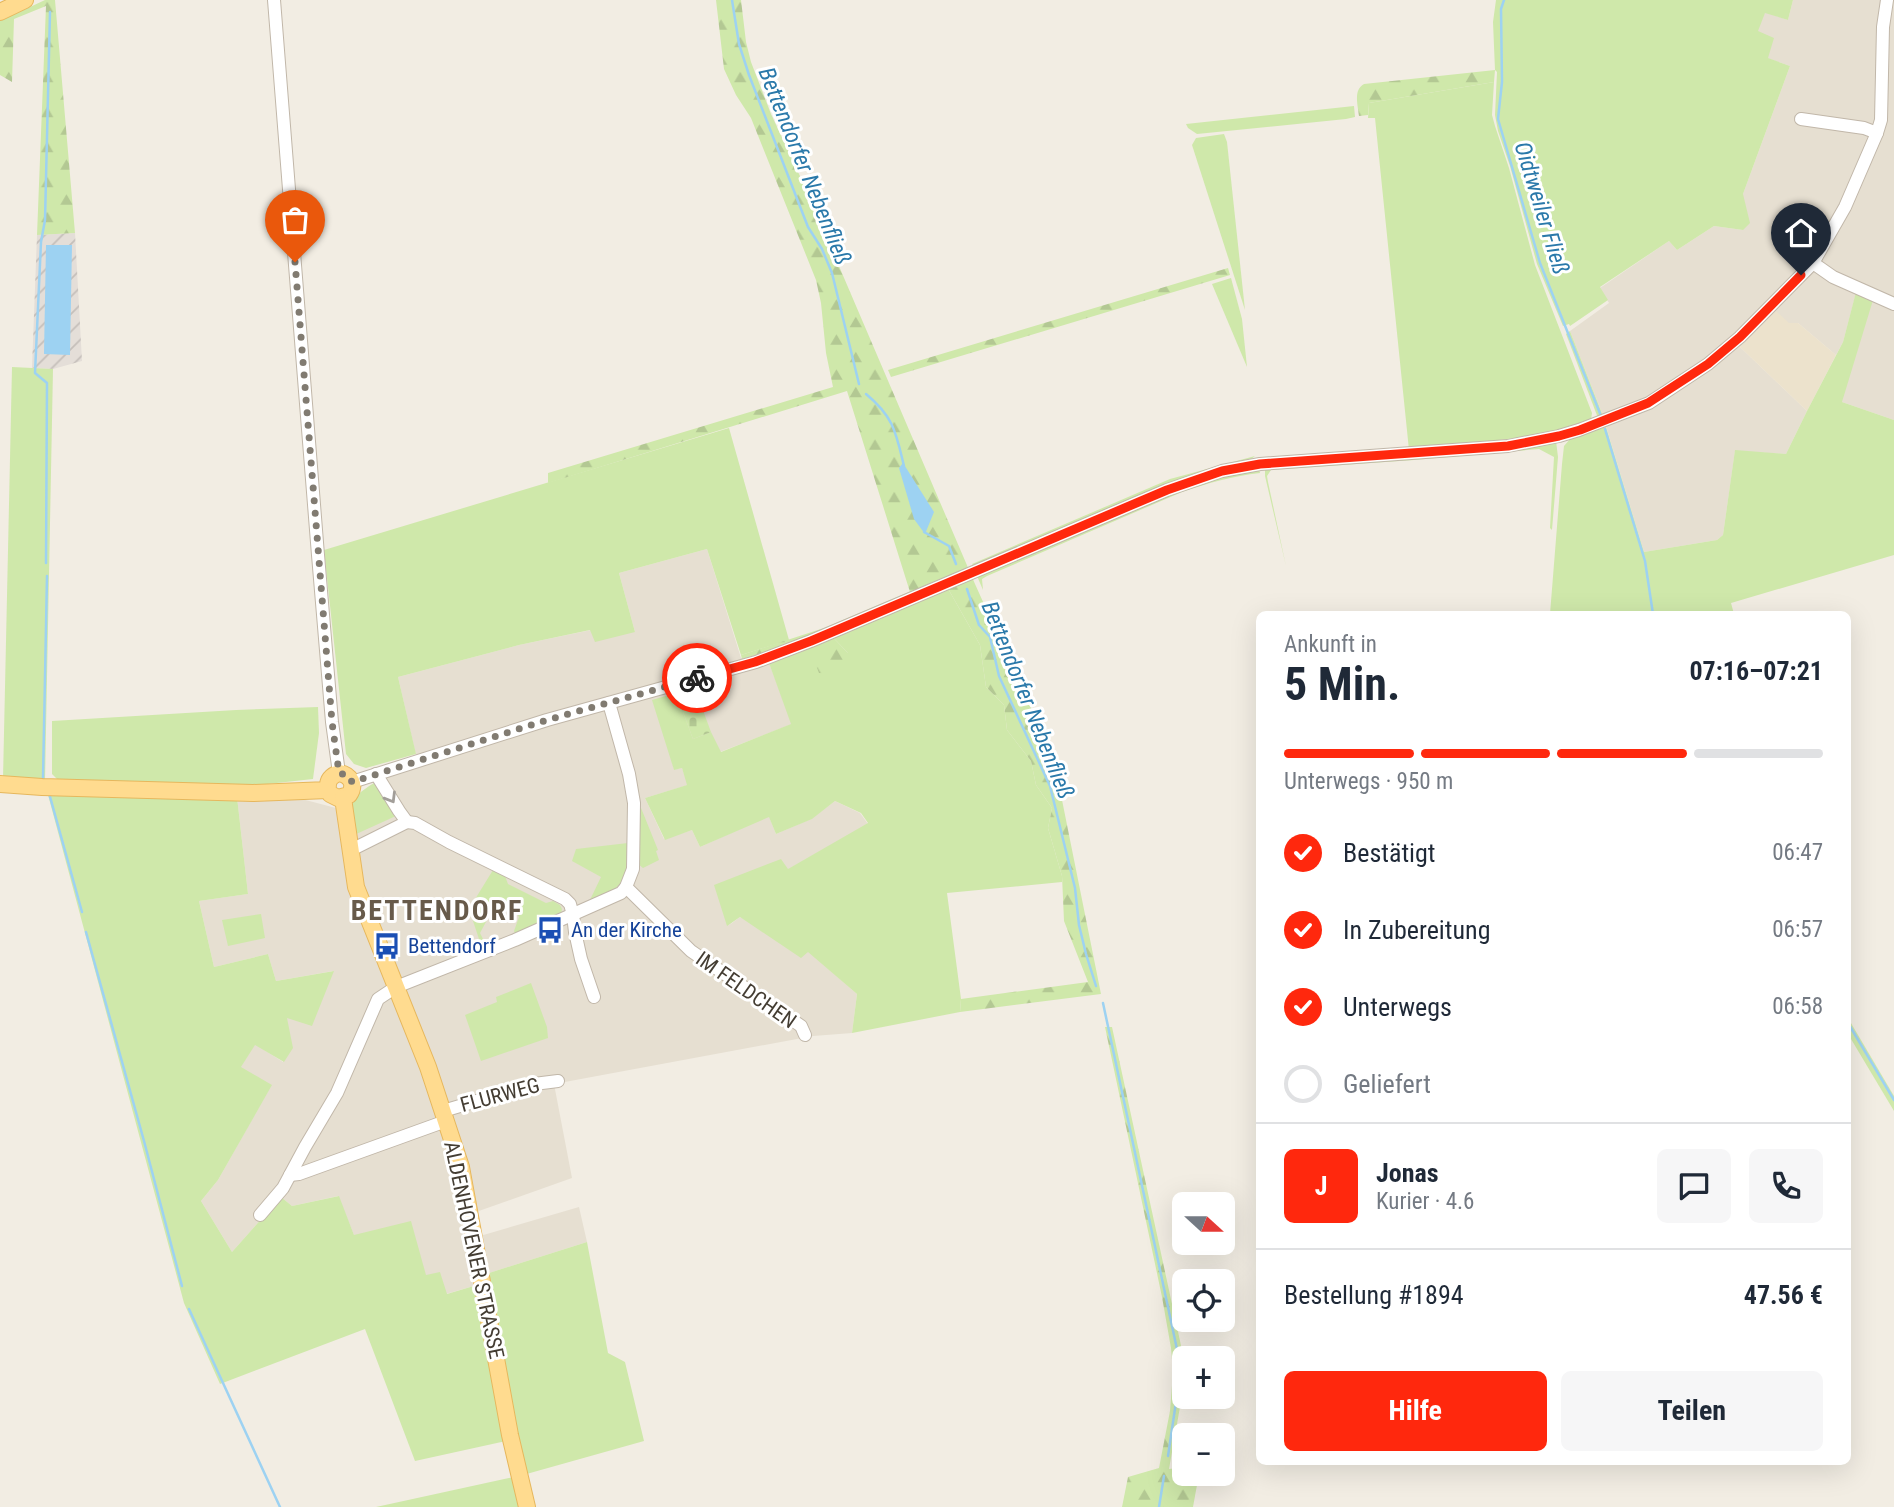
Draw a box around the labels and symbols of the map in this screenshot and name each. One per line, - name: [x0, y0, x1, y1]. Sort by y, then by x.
- water label: Bettendorfer Nebenfließ: [753, 63, 857, 269]
- water label: Oidtweiler Fließ: [1509, 139, 1574, 278]
- pin: [265, 190, 325, 262]
- pin: [1771, 203, 1831, 275]
- water label: Bettendorfer Nebenfließ: [976, 597, 1080, 803]
- courier: [662, 643, 732, 713]
- one-way arrow: [383, 791, 396, 804]
- district label: BETTENDORF: [351, 894, 523, 927]
- bus stop icon: An der Kirche: [535, 915, 565, 945]
- place label: An der Kirche: [571, 918, 682, 942]
- bus stop icon: Bettendorf: [372, 931, 402, 961]
- place label: Bettendorf: [408, 934, 496, 958]
- street label: IM FELDCHEN: [691, 947, 801, 1033]
- street label: FLURWEG: [458, 1073, 542, 1117]
- street label: ALDENHOVENER STRASSE: [439, 1139, 509, 1361]
- north arrow: [1172, 1192, 1236, 1255]

